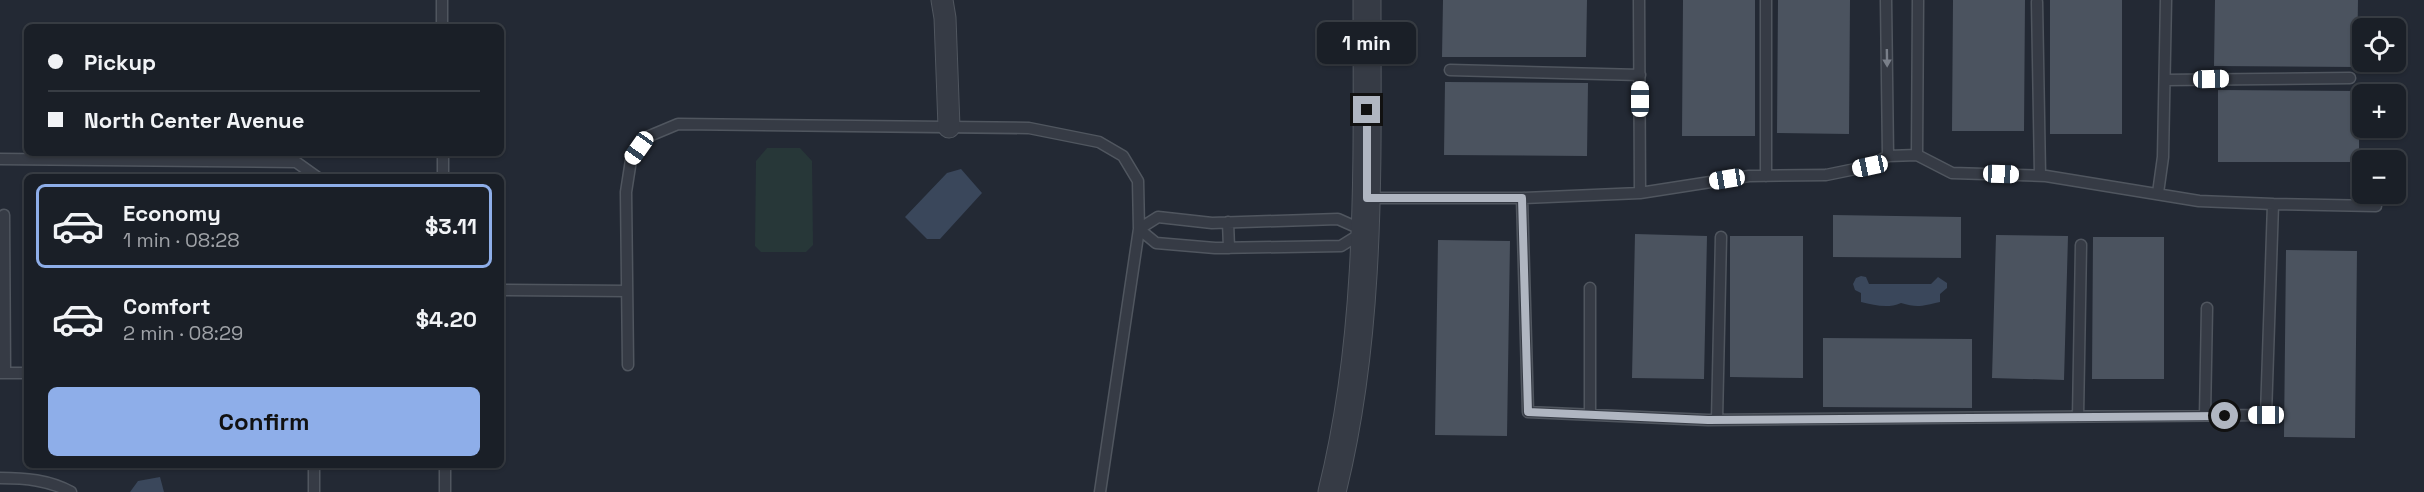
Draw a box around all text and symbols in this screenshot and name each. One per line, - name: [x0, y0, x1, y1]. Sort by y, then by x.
- map controls: [2352, 18, 2406, 204]
- button: locate: [2352, 18, 2406, 72]
- callout: 1 min: [1318, 23, 1416, 65]
- text: 1 min: [1342, 30, 1391, 56]
- text: Pickup: [84, 48, 156, 76]
- one-way arrow: [1882, 49, 1892, 68]
- car: [2193, 70, 2229, 88]
- car: [1631, 81, 1649, 117]
- button: +: [2352, 84, 2406, 138]
- route end: [1353, 96, 1380, 123]
- text: North Center Avenue: [84, 106, 304, 134]
- car: [621, 128, 657, 168]
- button: −: [2352, 150, 2406, 204]
- car: [1851, 153, 1889, 179]
- car: [1983, 164, 2019, 184]
- car: [1708, 167, 1746, 191]
- icon: car: [51, 199, 105, 253]
- text: Economy: [123, 199, 221, 227]
- text: $3.11: [425, 212, 477, 240]
- text: 1 min · 08:28: [123, 227, 240, 253]
- icon: car: [51, 292, 105, 346]
- text: Comfort: [123, 292, 211, 320]
- text: $4.20: [416, 305, 477, 333]
- text: 2 min · 08:29: [123, 320, 243, 346]
- button: Confirm: [48, 387, 480, 456]
- route start: [2211, 402, 2238, 429]
- car: [2248, 406, 2284, 424]

